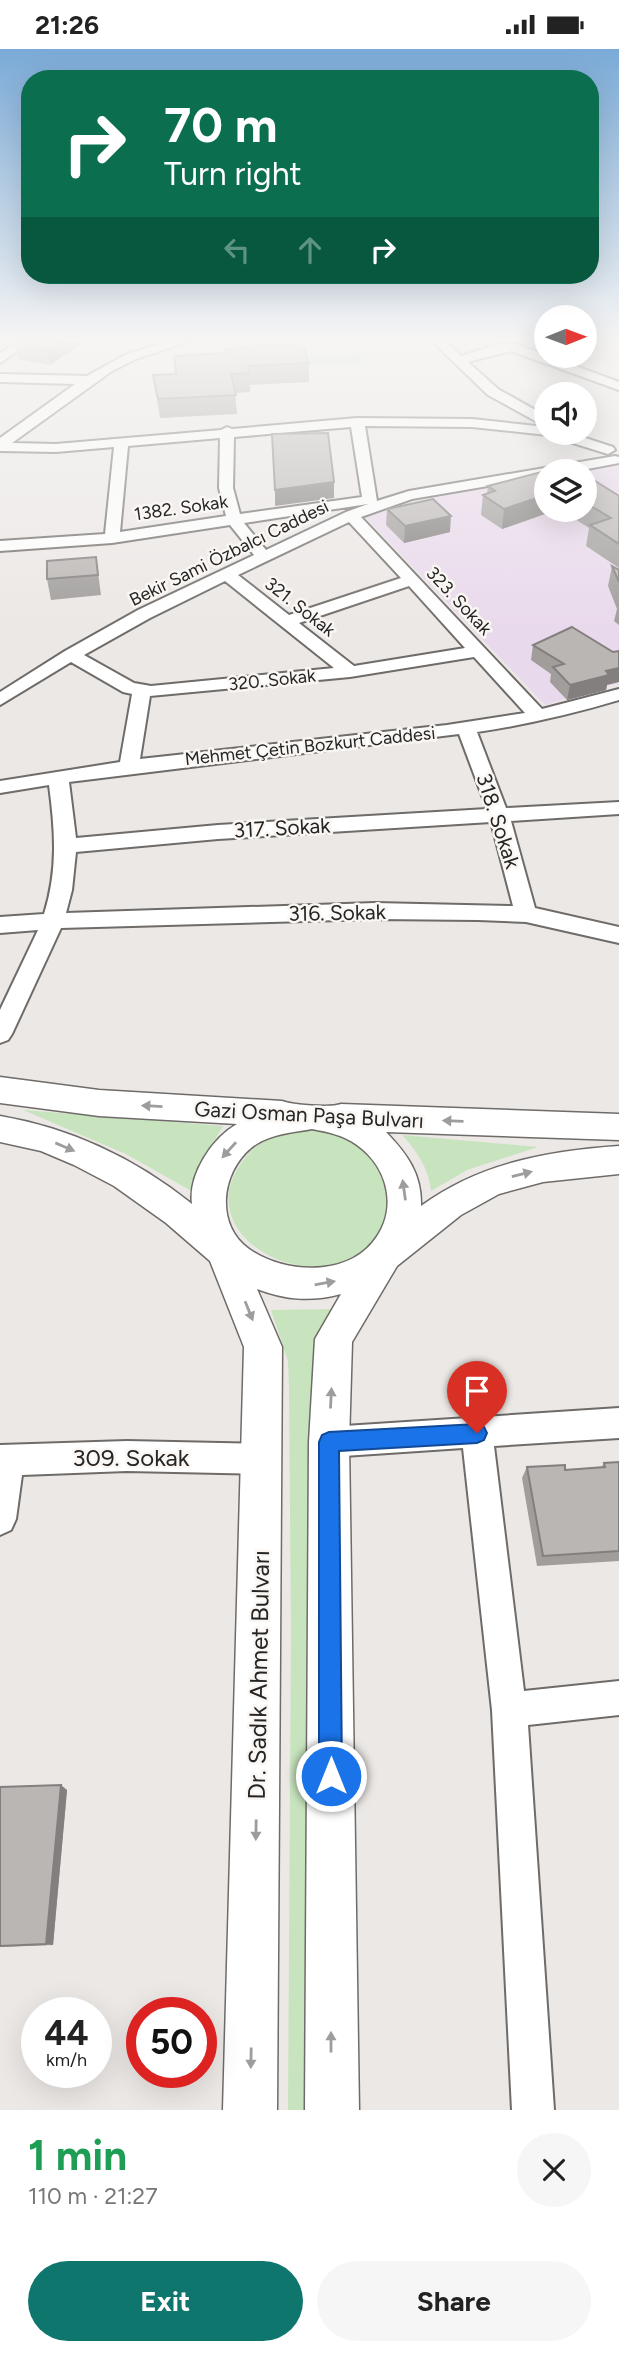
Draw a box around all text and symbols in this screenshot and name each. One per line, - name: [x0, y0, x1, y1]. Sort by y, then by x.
- text: 21:26: [35, 9, 99, 41]
- text: 70 m: [164, 95, 277, 154]
- icon: right: [49, 98, 140, 189]
- text: Turn right: [164, 155, 302, 193]
- icon: left: [218, 231, 256, 269]
- icon: ahead: [291, 231, 329, 269]
- icon: right: [364, 231, 402, 269]
- north arrow: [534, 305, 597, 367]
- map controls: [534, 305, 597, 522]
- button: sound: [534, 382, 597, 445]
- button: layers: [534, 459, 597, 522]
- street label: 1382. Sokak: [133, 490, 230, 525]
- street label: Bekir Sami Özbalcı Caddesi: [126, 495, 332, 611]
- street label: 323. Sokak: [422, 562, 496, 640]
- street label: 321. Sokak: [260, 573, 340, 642]
- street label: 320. Sokak: [227, 664, 317, 696]
- street label: Mehmet Çetin Bozkurt Caddesi: [184, 722, 436, 770]
- street label: 318. Sokak: [471, 770, 526, 872]
- street label: 317. Sokak: [233, 812, 332, 843]
- street label: 316. Sokak: [288, 899, 387, 926]
- street label: Gazi Osman Paşa Bulvarı: [194, 1096, 424, 1133]
- one-way arrow: [141, 1101, 163, 1112]
- one-way arrow: [442, 1116, 464, 1127]
- one-way arrow: [221, 1141, 237, 1159]
- one-way arrow: [55, 1142, 76, 1153]
- one-way arrow: [511, 1168, 533, 1179]
- one-way arrow: [398, 1179, 409, 1201]
- one-way arrow: [315, 1277, 337, 1288]
- one-way arrow: [243, 1301, 254, 1322]
- pin: [447, 1361, 507, 1433]
- icon: arrive: [458, 1372, 496, 1410]
- one-way arrow: [326, 1387, 337, 1409]
- street label: 309. Sokak: [73, 1443, 190, 1472]
- street label: Dr. Sadık Ahmet Bulvarı: [242, 1550, 275, 1800]
- position arrow: [294, 1739, 368, 1813]
- one-way arrow: [250, 1819, 262, 1841]
- speed limit sign: 50: [126, 1997, 217, 2088]
- text: 44: [44, 2012, 89, 2054]
- one-way arrow: [325, 2031, 337, 2053]
- one-way arrow: [246, 2047, 257, 2069]
- text: km/h: [46, 2049, 87, 2071]
- text: 1 min: [28, 2130, 127, 2181]
- button: close: [517, 2133, 591, 2207]
- text: 110 m · 21:27: [28, 2182, 158, 2210]
- button: Exit: [28, 2261, 303, 2341]
- button: Share: [317, 2261, 591, 2341]

